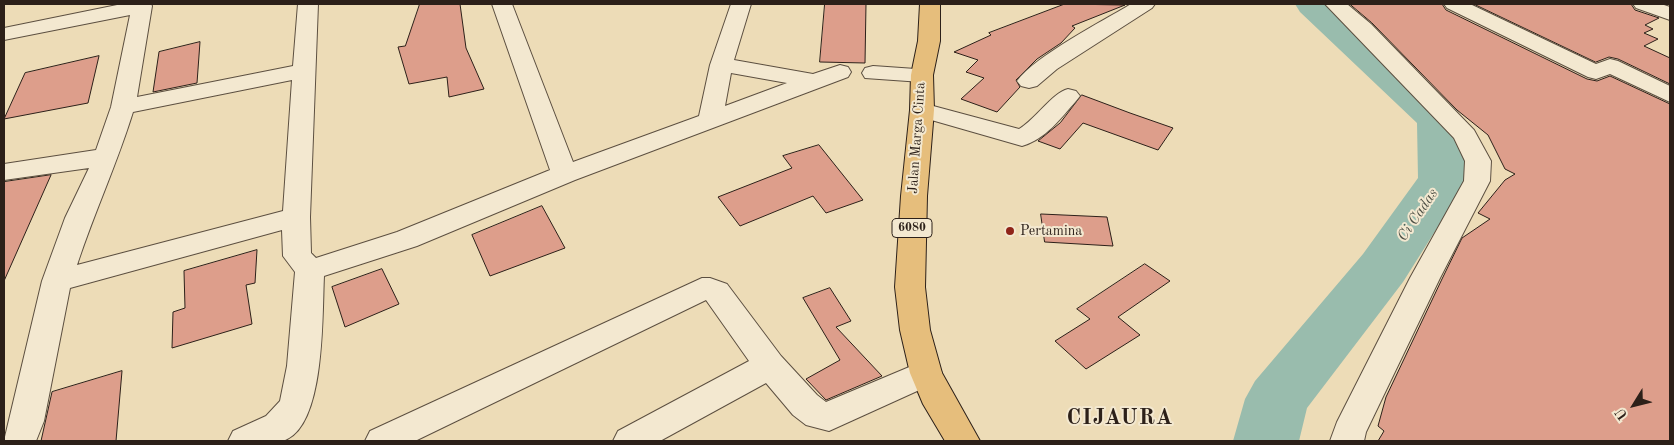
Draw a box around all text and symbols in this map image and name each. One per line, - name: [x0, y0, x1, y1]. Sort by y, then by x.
- street label: Jalan Marga Cinta: [905, 82, 929, 194]
- water label: Ci Cadas: [1394, 185, 1442, 245]
- road number: 6080: [892, 218, 932, 238]
- place label: Pertamina: [1020, 223, 1082, 239]
- marker: Pertamina: [1004, 225, 1016, 237]
- north arrow: [1609, 380, 1659, 430]
- district label: CIJAURA: [1066, 405, 1174, 431]
- text: U: [1613, 405, 1631, 422]

